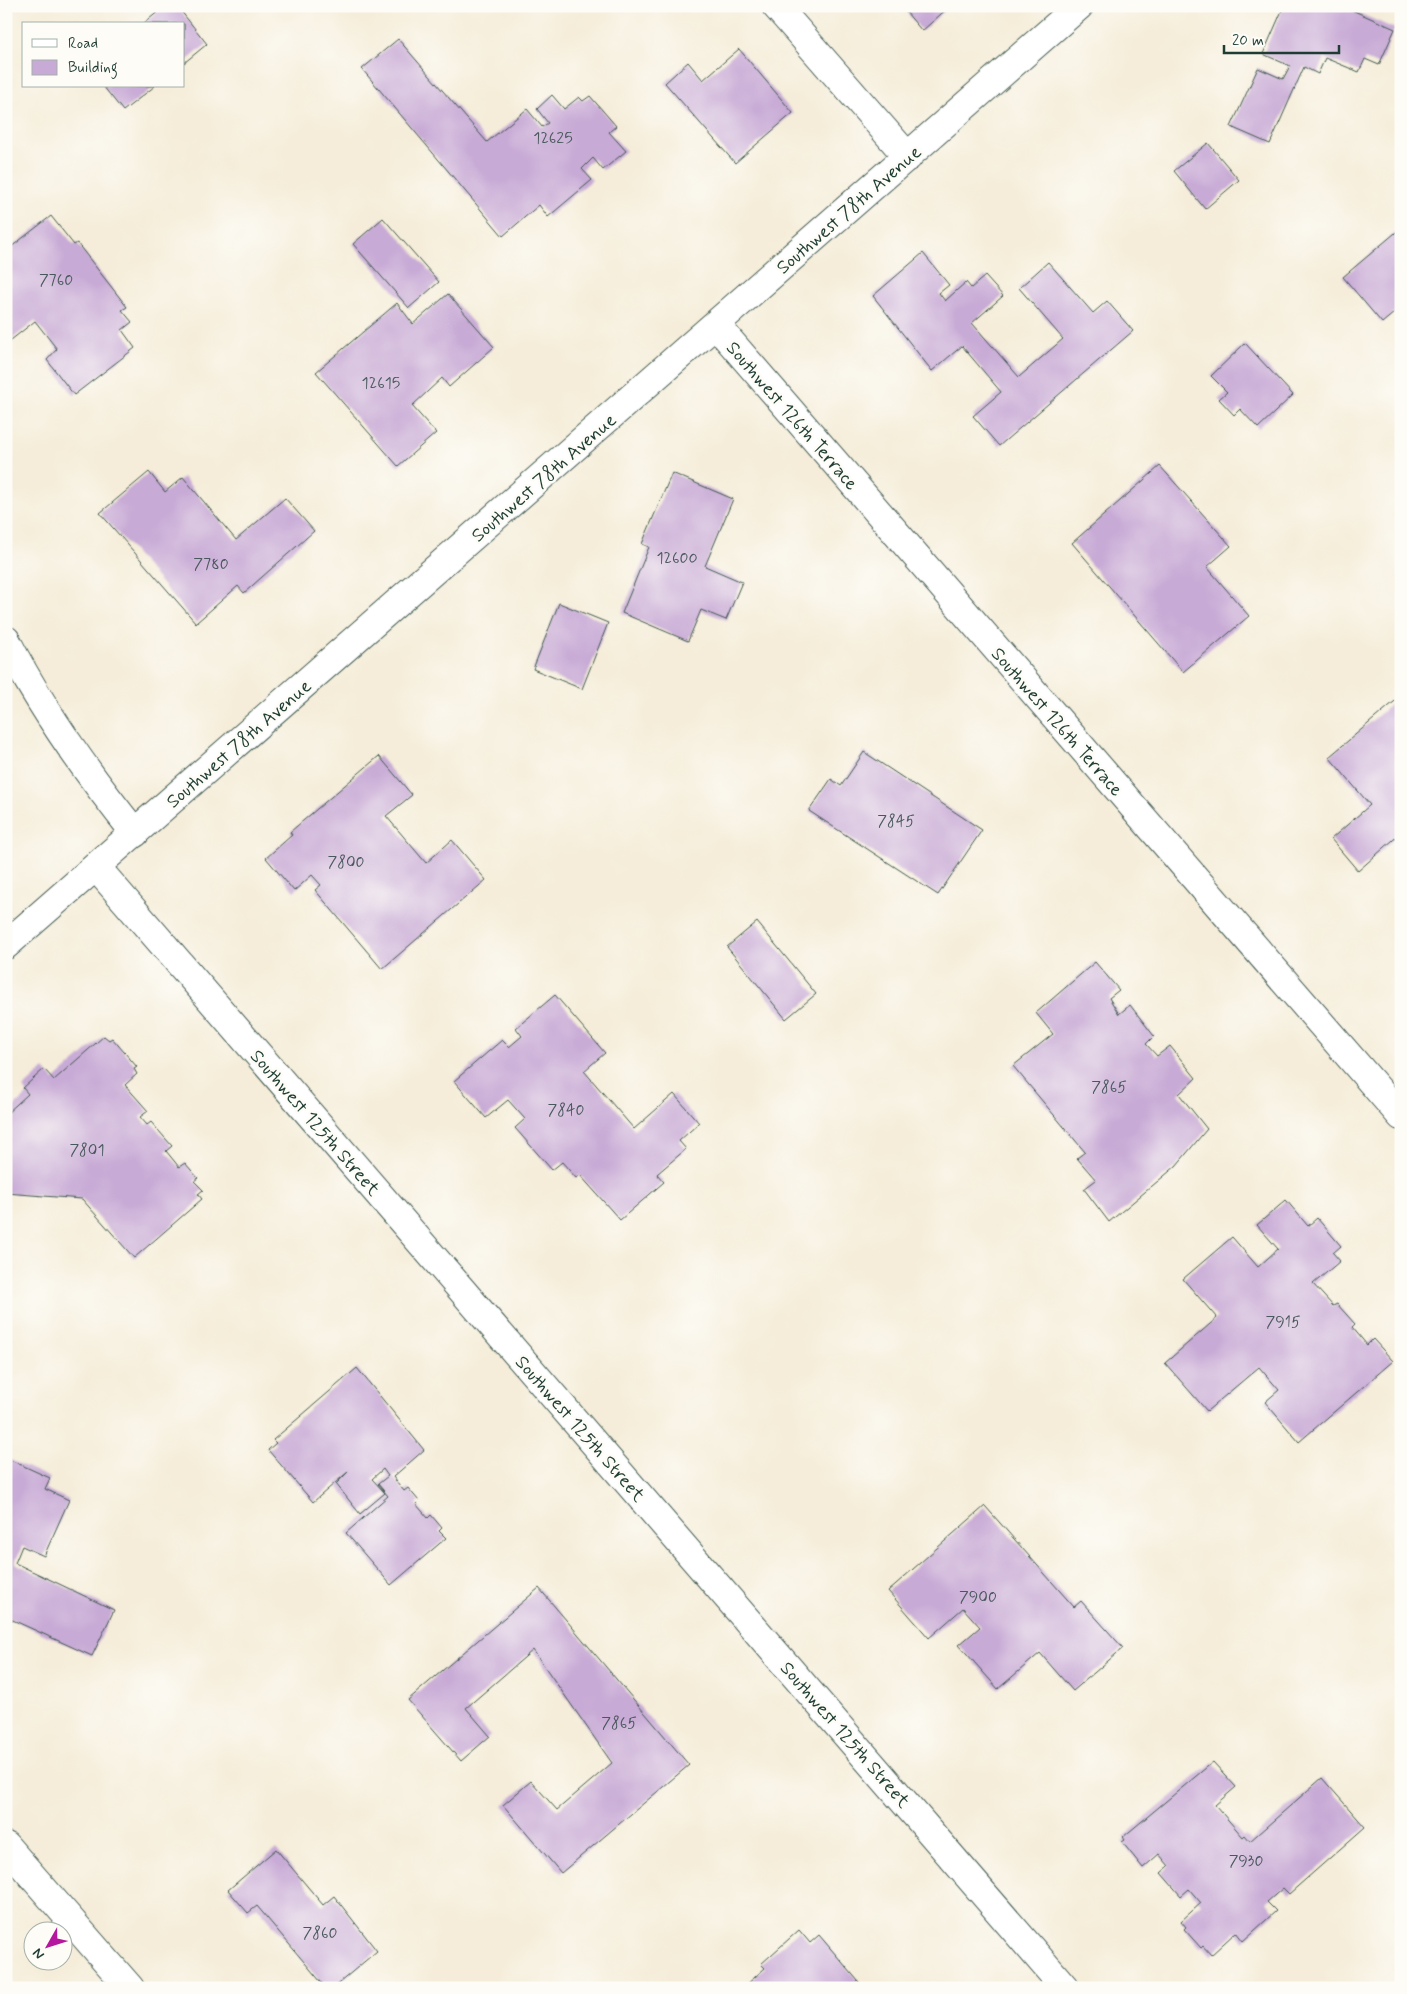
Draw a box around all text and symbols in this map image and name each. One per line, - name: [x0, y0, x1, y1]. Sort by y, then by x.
- legend: [22, 22, 185, 88]
- scale bar: [1224, 22, 1340, 54]
- text: 20 m: [1232, 31, 1264, 51]
- text: Road: [68, 34, 98, 54]
- text: Building: [68, 58, 118, 79]
- house number: 12625: [533, 128, 573, 149]
- street label: Southwest 78th Avenue: [771, 140, 927, 280]
- house number: 7760: [39, 270, 73, 291]
- street label: Southwest 126th Terrace: [720, 336, 864, 496]
- house number: 12615: [362, 373, 400, 394]
- street label: Southwest 78th Avenue: [466, 408, 622, 548]
- house number: 12600: [656, 548, 698, 569]
- house number: 7780: [193, 554, 229, 575]
- street label: Southwest 126th Terrace: [985, 642, 1129, 802]
- street label: Southwest 78th Avenue: [161, 674, 317, 814]
- house number: 7845: [877, 811, 915, 832]
- house number: 7800: [327, 852, 365, 873]
- street label: Southwest 125th Street: [244, 1044, 386, 1202]
- house number: 7865: [1091, 1077, 1127, 1098]
- house number: 7840: [548, 1100, 584, 1121]
- house number: 7801: [69, 1140, 105, 1161]
- house number: 7915: [1265, 1312, 1301, 1333]
- street label: Southwest 125th Street: [509, 1350, 651, 1508]
- house number: 7900: [959, 1587, 997, 1608]
- street label: Southwest 125th Street: [774, 1656, 916, 1814]
- house number: 7865: [601, 1713, 637, 1734]
- house number: 7930: [1229, 1851, 1263, 1872]
- north arrow: [22, 1922, 72, 1972]
- house number: 7860: [303, 1923, 338, 1944]
- text: N: [29, 1944, 49, 1963]

